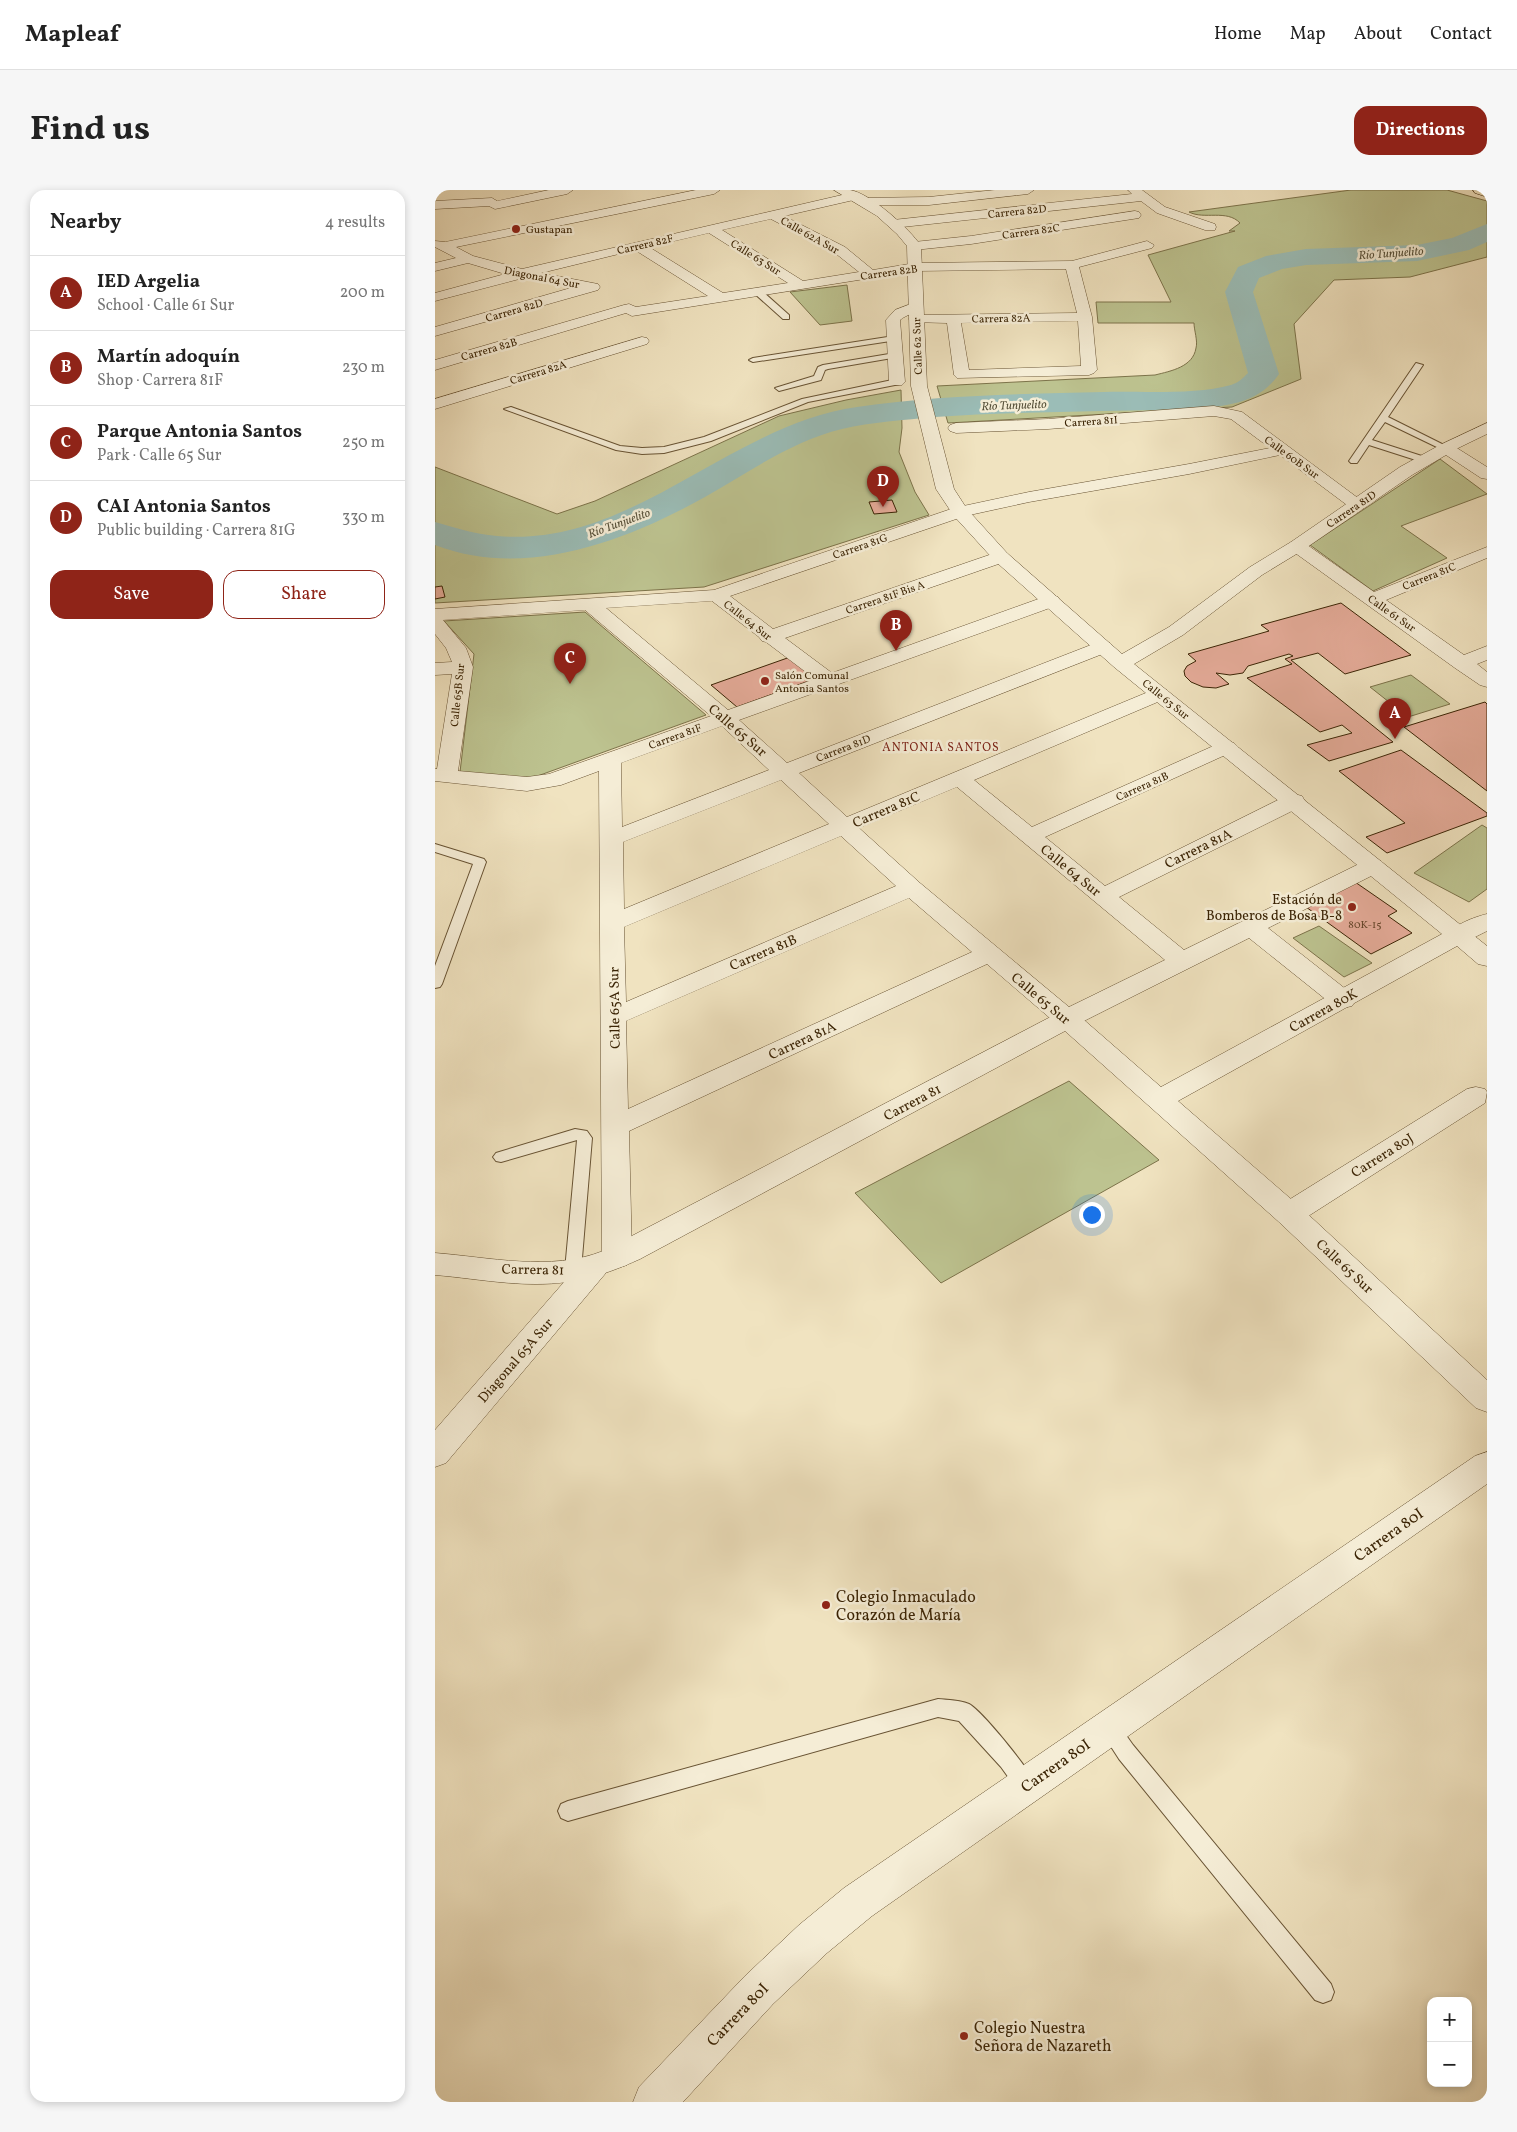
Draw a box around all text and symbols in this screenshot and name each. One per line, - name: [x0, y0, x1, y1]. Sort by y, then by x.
- text: Mapleaf: [25, 18, 119, 52]
- text: Home: [1214, 22, 1262, 47]
- text: Map: [1290, 22, 1326, 47]
- text: About: [1354, 22, 1402, 47]
- text: Contact: [1430, 22, 1492, 47]
- text: Find us: [30, 106, 150, 154]
- button: Directions: [1354, 106, 1487, 155]
- street label: Carrera 82D: [987, 202, 1047, 223]
- text: Nearby: [50, 208, 121, 237]
- text: 4 results: [325, 212, 385, 234]
- street label: Calle 62A Sur: [777, 214, 842, 259]
- street label: Carrera 82C: [1001, 221, 1061, 244]
- marker: Gustapan: [510, 223, 522, 235]
- place label: Gustapan: [526, 223, 573, 238]
- street label: Carrera 82F: [616, 232, 675, 259]
- street label: Calle 63 Sur: [727, 237, 784, 280]
- water label: Río Tunjuelito: [1358, 244, 1425, 264]
- street label: Carrera 82B: [860, 262, 919, 285]
- street label: Diagonal 64 Sur: [503, 264, 581, 293]
- text: IED Argelia: [97, 269, 200, 295]
- text: A: [60, 282, 72, 304]
- text: 200 m: [340, 282, 385, 304]
- text: School · Calle 61 Sur: [97, 295, 234, 317]
- street label: Carrera 82D: [484, 296, 545, 327]
- street label: Carrera 82A: [972, 311, 1031, 328]
- street label: Calle 62 Sur: [910, 317, 927, 375]
- street label: Carrera 82B: [460, 335, 519, 366]
- text: Martín adoquín: [97, 344, 240, 370]
- text: B: [61, 357, 71, 379]
- text: 230 m: [342, 357, 385, 379]
- street label: Carrera 82A: [508, 358, 569, 389]
- text: Shop · Carrera 81F: [97, 370, 223, 392]
- water label: Río Tunjuelito: [981, 397, 1047, 415]
- street label: Carrera 81I: [1064, 413, 1118, 432]
- text: Parque Antonia Santos: [97, 419, 302, 445]
- text: C: [61, 432, 71, 454]
- text: 250 m: [342, 432, 385, 454]
- street label: Calle 60B Sur: [1261, 433, 1322, 484]
- text: Park · Calle 65 Sur: [97, 445, 222, 467]
- pin: D: [867, 466, 899, 507]
- street label: Carrera 81D: [1324, 488, 1380, 532]
- text: CAI Antonia Santos: [97, 494, 271, 520]
- water label: Río Tunjuelito: [586, 505, 653, 543]
- text: D: [60, 507, 72, 529]
- text: 330 m: [342, 507, 385, 529]
- text: Public building · Carrera 81G: [97, 520, 296, 542]
- street label: Carrera 81G: [831, 531, 890, 564]
- street label: Carrera 81C: [1401, 560, 1459, 595]
- button: Save: [50, 570, 213, 619]
- button: Share: [223, 570, 385, 619]
- street label: Carrera 81F Bis A: [844, 578, 927, 619]
- street label: Calle 61 Sur: [1364, 592, 1419, 637]
- street label: Calle 64 Sur: [720, 598, 775, 645]
- pin: B: [880, 610, 912, 651]
- pin: C: [554, 643, 586, 684]
- street label: Calle 65B Sur: [448, 662, 469, 727]
- place label: Salón Comunal Antonia Santos: [775, 669, 849, 697]
- marker: Salón Comunal Antonia Santos: [759, 675, 771, 687]
- street label: Calle 63 Sur: [1138, 676, 1192, 724]
- pin: A: [1379, 698, 1411, 739]
- street label: Calle 65 Sur: [704, 700, 771, 762]
- street label: Carrera 81F: [647, 721, 704, 754]
- street label: Carrera 81D: [814, 732, 873, 767]
- district label: ANTONIA SANTOS: [882, 740, 1000, 756]
- street label: Carrera 81B: [1114, 769, 1171, 806]
- street label: Carrera 81C: [850, 788, 923, 833]
- street label: Carrera 81A: [1162, 825, 1236, 874]
- street label: Calle 64 Sur: [1036, 841, 1105, 902]
- place label: Estación de Bomberos de Bosa B-8: [1206, 891, 1342, 926]
- marker: Estación de Bomberos de Bosa B-8: [1346, 901, 1358, 913]
- house number: 80K-15: [1348, 918, 1382, 933]
- street label: Carrera 81B: [727, 931, 800, 976]
- street label: Calle 65A Sur: [605, 967, 626, 1049]
- street label: Calle 65 Sur: [1006, 969, 1074, 1030]
- street label: Carrera 80K: [1286, 985, 1362, 1038]
- street label: Carrera 81A: [766, 1017, 840, 1065]
- street label: Carrera 81: [881, 1080, 945, 1126]
- street label: Carrera 80J: [1348, 1129, 1418, 1183]
- your location: [1079, 1202, 1105, 1228]
- street label: Calle 65 Sur: [1311, 1236, 1377, 1299]
- street label: Carrera 81: [501, 1260, 564, 1281]
- street label: Diagonal 65A Sur: [474, 1315, 558, 1407]
- street label: Carrera 80I: [1350, 1503, 1429, 1568]
- place label: Colegio Inmaculado Corazón de María: [836, 1587, 976, 1627]
- marker: Colegio Inmaculado Corazón de María: [820, 1599, 832, 1611]
- street label: Carrera 80I: [1017, 1734, 1096, 1799]
- street label: Carrera 80I: [702, 1979, 774, 2052]
- map controls: [1427, 1997, 1472, 2087]
- button: +: [1427, 1997, 1472, 2042]
- place label: Colegio Nuestra Señora de Nazareth: [974, 2018, 1111, 2058]
- marker: Colegio Nuestra Señora de Nazareth: [958, 2030, 970, 2042]
- button: −: [1427, 2042, 1472, 2087]

